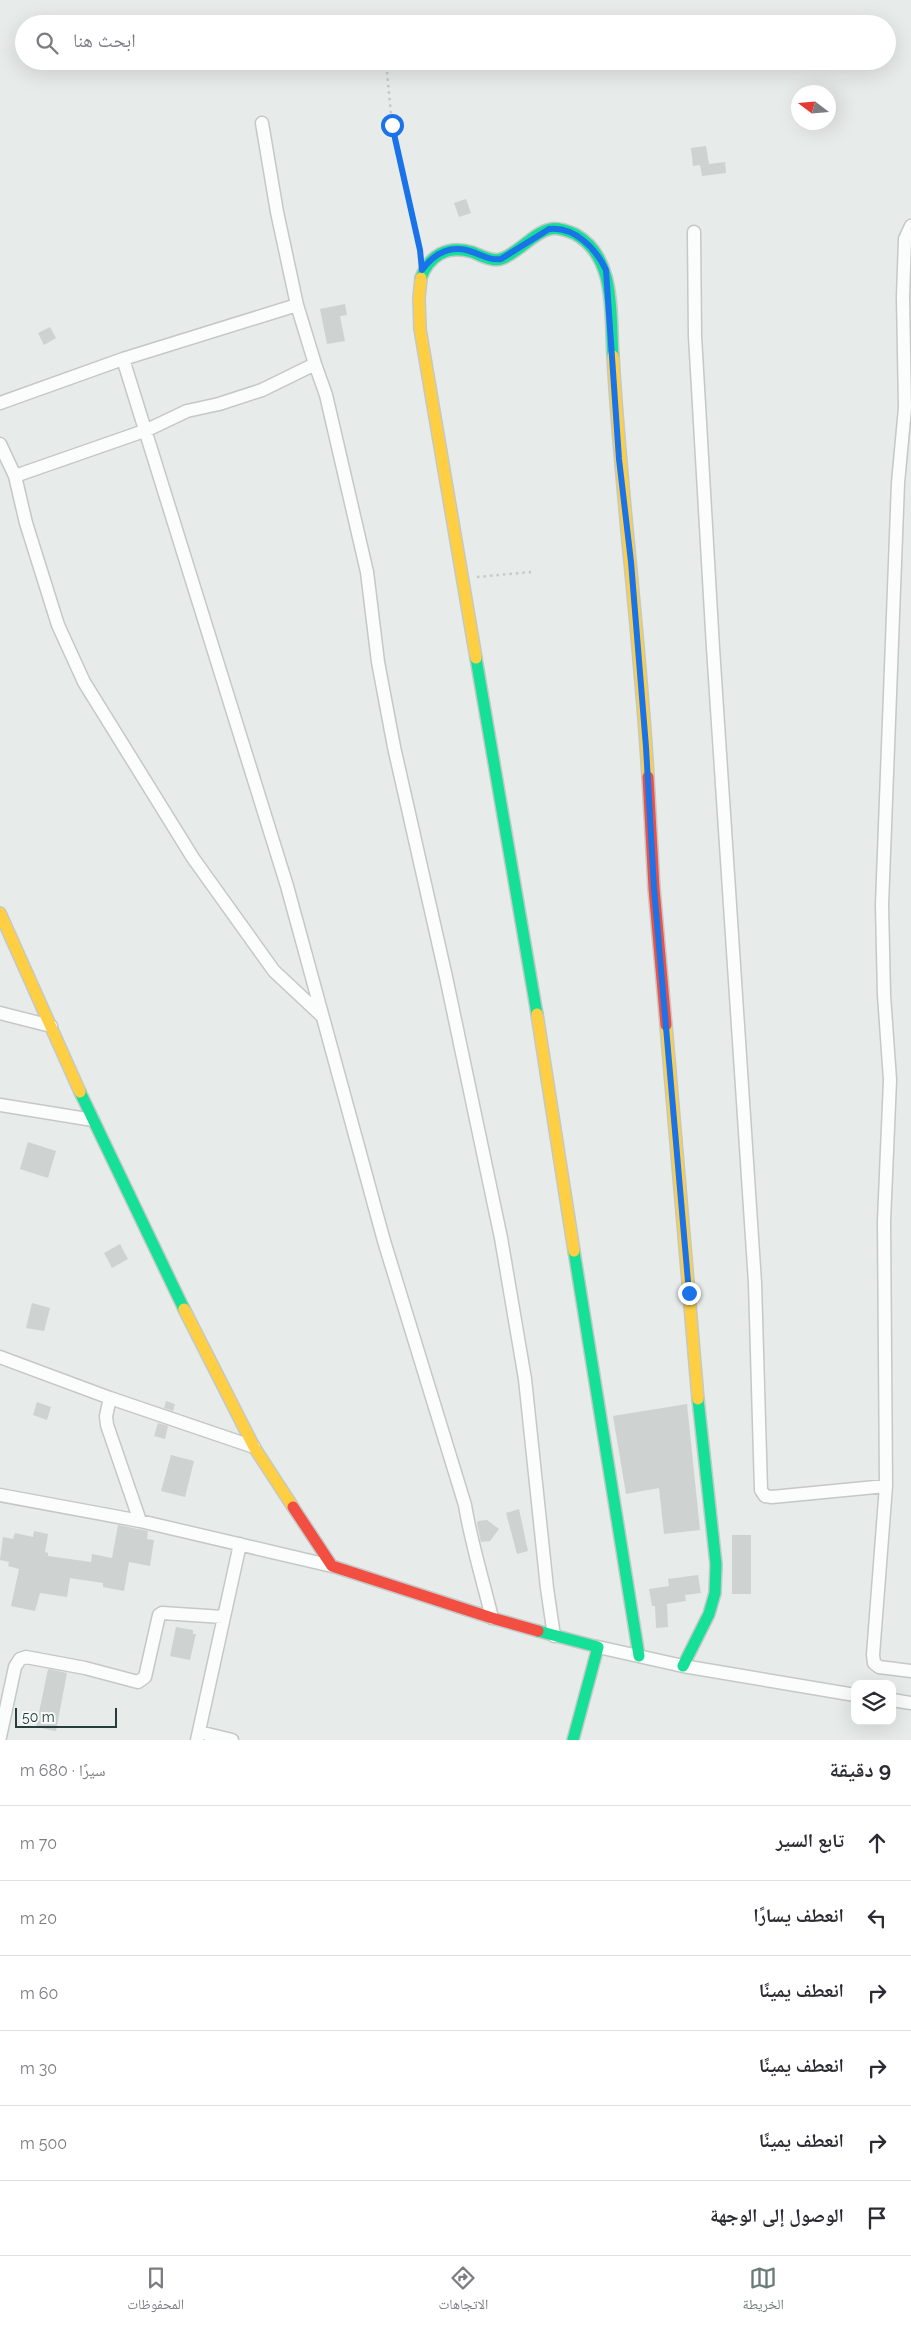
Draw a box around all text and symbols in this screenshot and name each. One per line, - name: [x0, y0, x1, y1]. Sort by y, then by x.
- search box: [15, 15, 896, 70]
- icon: search: [33, 29, 61, 57]
- text: ابحث هنا: [73, 29, 136, 51]
- north arrow: [791, 85, 836, 130]
- route start: [381, 114, 404, 137]
- route end: [678, 1282, 701, 1305]
- map controls: [851, 1680, 896, 1725]
- button: layers: [851, 1680, 896, 1725]
- scale bar: [15, 1705, 118, 1728]
- text: 50 m: [22, 1709, 55, 1725]
- text: 9 دقيقة: [829, 1757, 891, 1782]
- text: سيرًا · 680 m: [20, 1761, 106, 1780]
- text: تابع السير: [776, 1829, 844, 1851]
- icon: ahead: [863, 1829, 891, 1857]
- text: 70 m: [20, 1834, 57, 1853]
- text: انعطف يسارًا: [753, 1904, 844, 1926]
- icon: left: [863, 1904, 891, 1932]
- text: 20 m: [20, 1909, 57, 1928]
- text: انعطف يمينًا: [759, 1979, 844, 2001]
- icon: right: [863, 1979, 891, 2007]
- text: 60 m: [20, 1984, 58, 2003]
- text: انعطف يمينًا: [759, 2054, 844, 2076]
- icon: right: [863, 2054, 891, 2082]
- text: 30 m: [20, 2059, 57, 2078]
- text: انعطف يمينًا: [759, 2129, 844, 2151]
- icon: right: [863, 2129, 891, 2157]
- text: 500 m: [20, 2134, 67, 2153]
- text: الوصول إلى الوجهة: [710, 2204, 844, 2226]
- icon: arrive: [863, 2204, 891, 2232]
- tab: المحفوظات: [127, 2264, 184, 2318]
- tab: الاتجاهات: [439, 2264, 488, 2318]
- tab: الخريطة: [743, 2264, 784, 2318]

